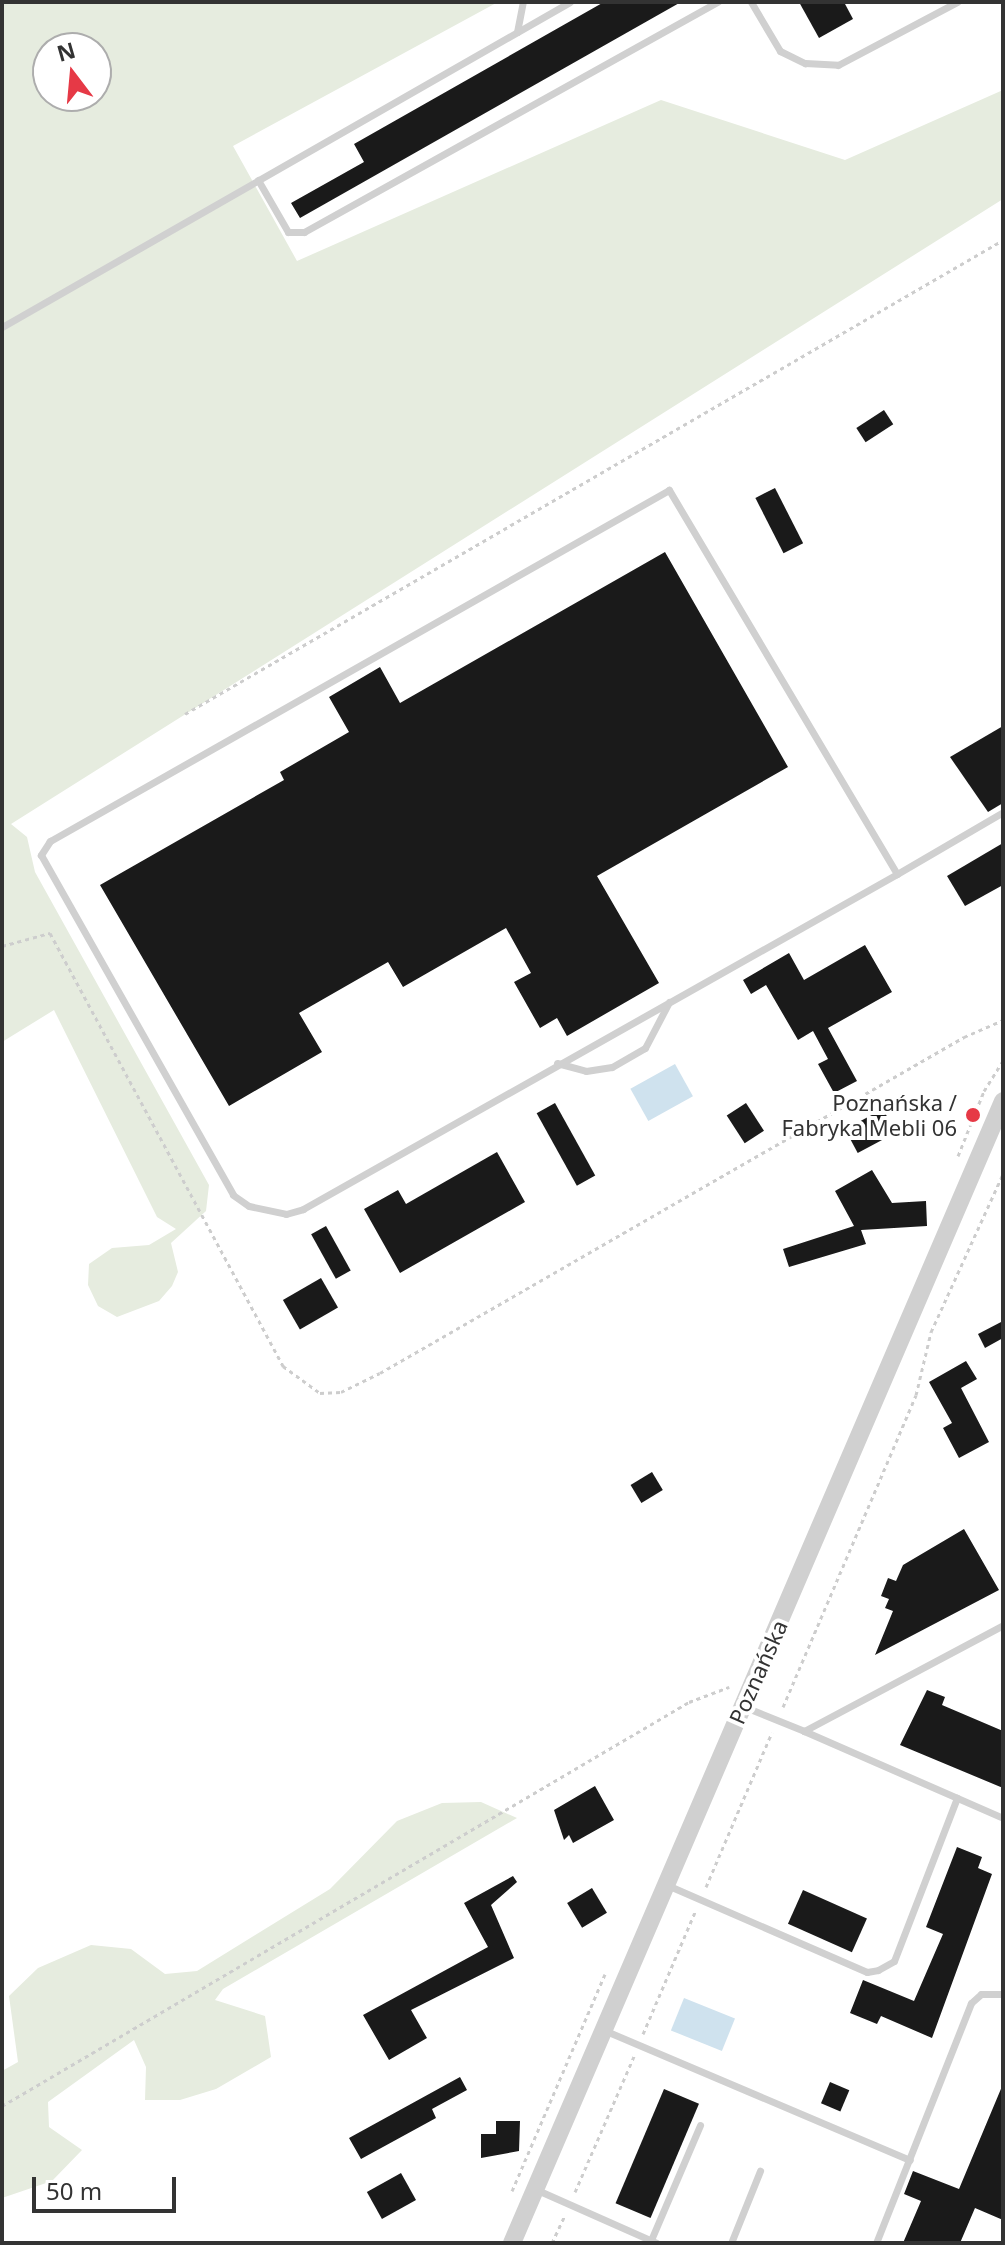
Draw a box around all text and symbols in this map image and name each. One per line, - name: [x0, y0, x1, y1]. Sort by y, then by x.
- north arrow: [32, 32, 112, 112]
- text: N: [53, 34, 79, 68]
- place label: Poznańska / Fabryka Mebli 06: [781, 1089, 957, 1140]
- marker: Poznańska / Fabryka Mebli 06: [964, 1106, 982, 1124]
- street label: Poznańska: [723, 1616, 793, 1728]
- scale bar: [36, 2161, 180, 2211]
- text: 50 m: [46, 2174, 102, 2207]

